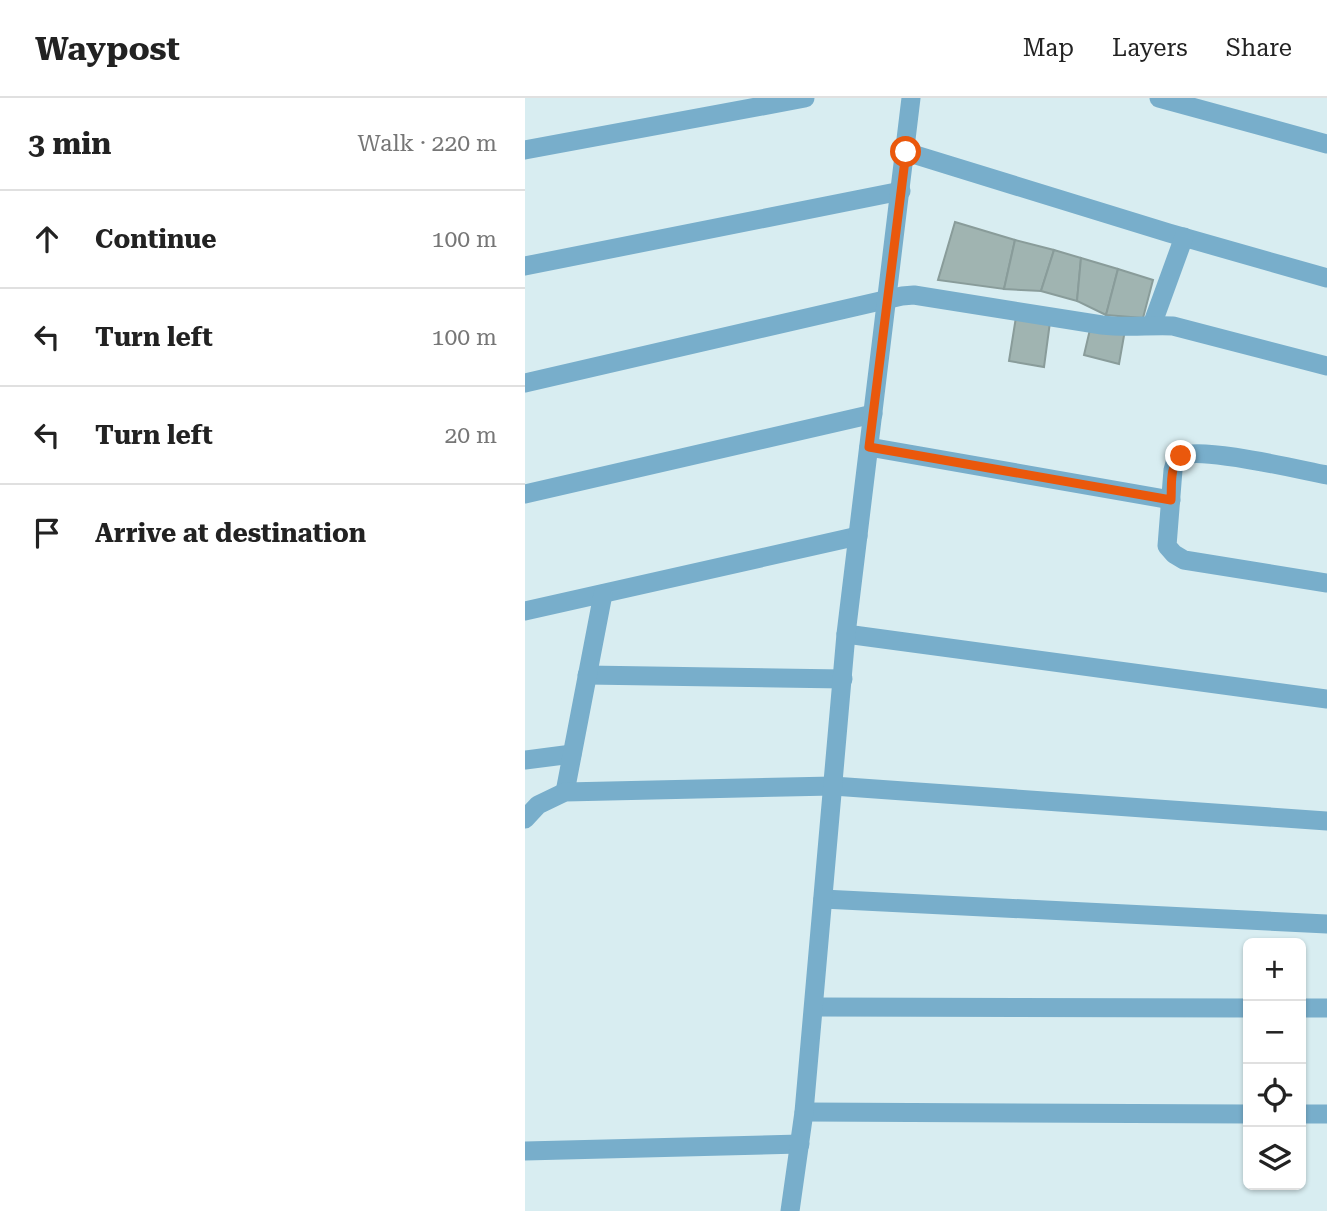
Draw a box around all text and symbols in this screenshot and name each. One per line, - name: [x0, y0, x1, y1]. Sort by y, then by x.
- text: Waypost: [35, 29, 180, 68]
- text: Map: [1023, 34, 1074, 62]
- text: Layers: [1112, 34, 1188, 62]
- text: Share: [1226, 34, 1292, 62]
- text: 3 min: [28, 126, 111, 161]
- text: Walk · 220 m: [358, 130, 497, 157]
- route start: [890, 136, 921, 167]
- icon: ahead: [28, 220, 66, 258]
- text: Continue: [95, 224, 217, 254]
- text: 100 m: [432, 226, 497, 253]
- icon: left: [28, 318, 66, 356]
- text: Turn left: [95, 322, 213, 352]
- text: 100 m: [432, 324, 497, 351]
- icon: left: [28, 416, 66, 454]
- text: Turn left: [95, 420, 213, 450]
- text: 20 m: [444, 422, 497, 449]
- route end: [1165, 440, 1196, 471]
- icon: arrive: [28, 514, 66, 552]
- text: Arrive at destination: [95, 518, 366, 548]
- map controls: [1243, 938, 1306, 1190]
- button: +: [1243, 938, 1306, 1001]
- button: −: [1243, 1001, 1306, 1064]
- button: locate: [1243, 1064, 1306, 1127]
- button: layers: [1243, 1127, 1306, 1190]

